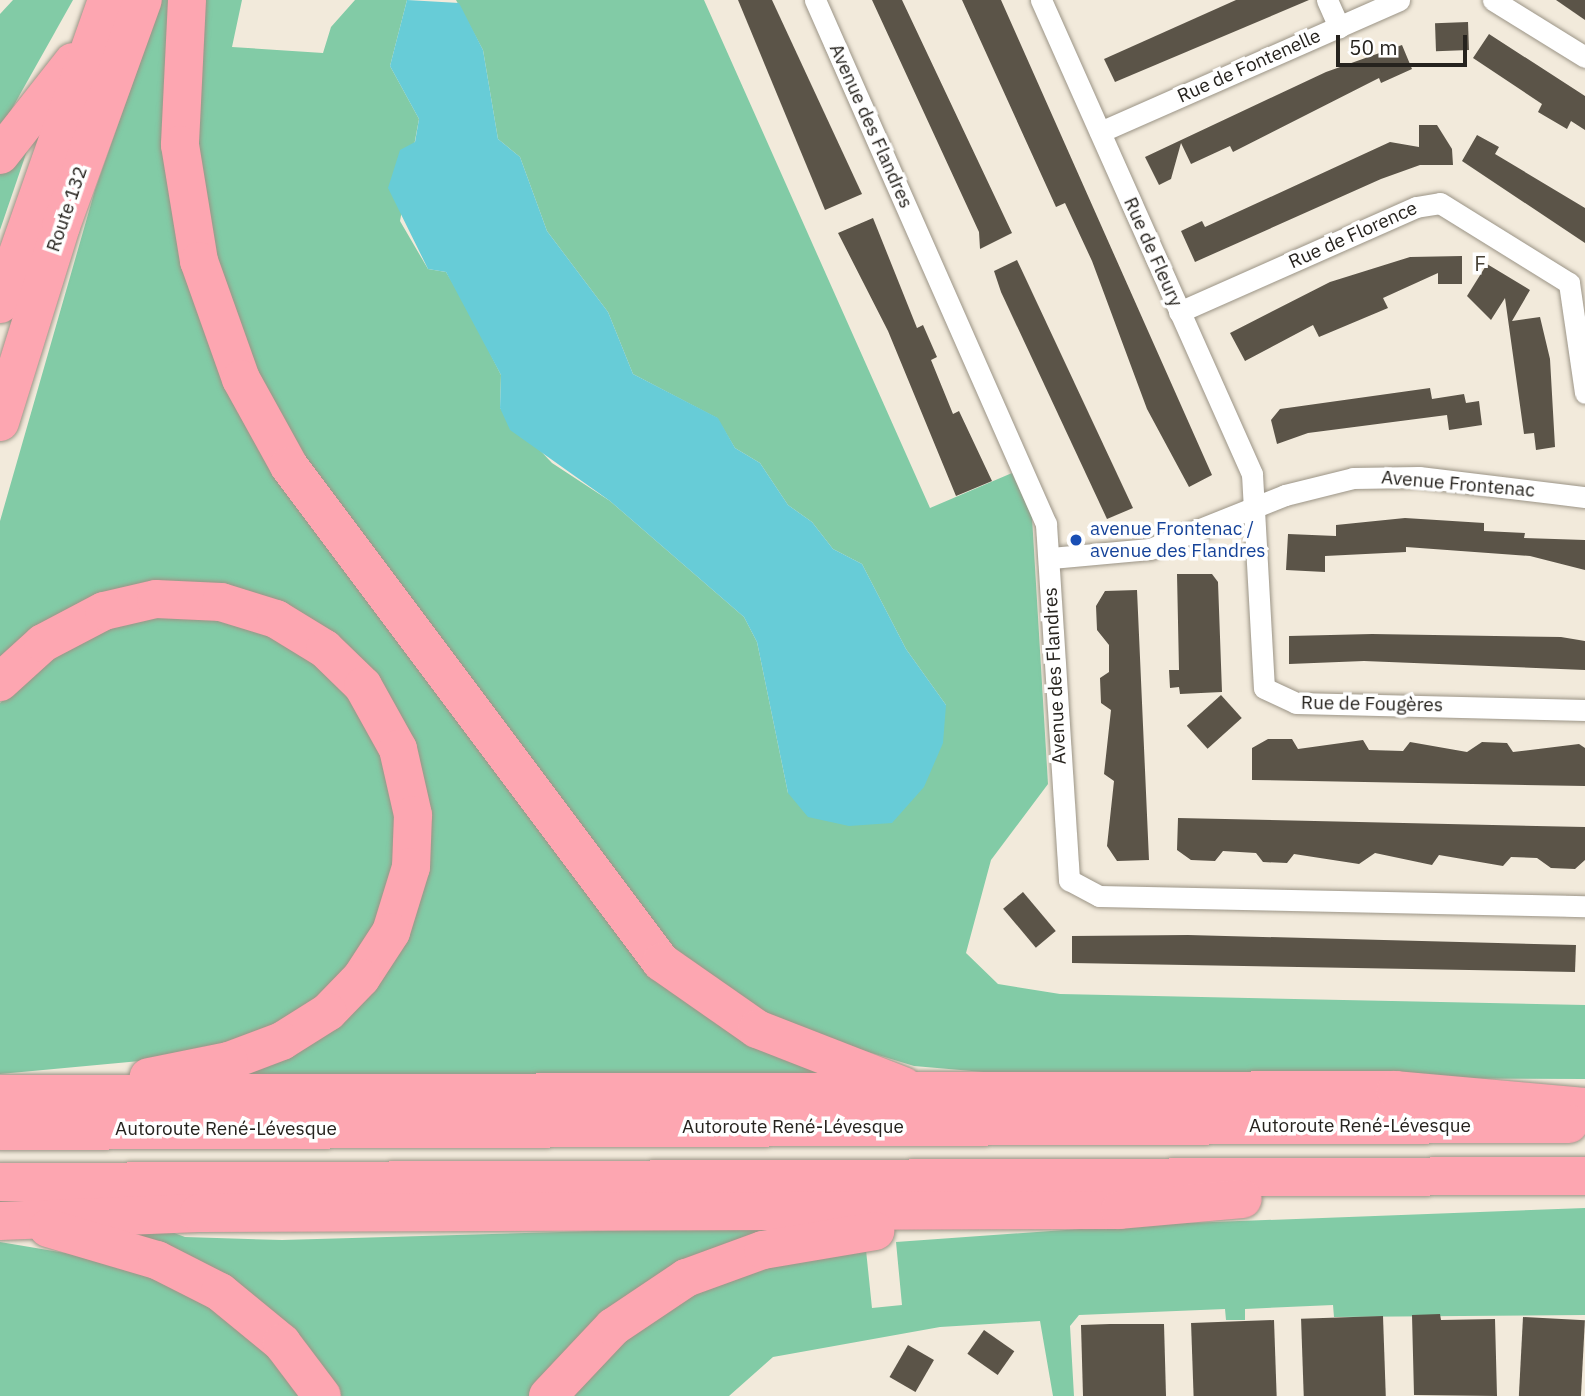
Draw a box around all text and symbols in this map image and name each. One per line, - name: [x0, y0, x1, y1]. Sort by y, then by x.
- scale bar: [1340, 21, 1471, 65]
- street label: Rue de Fontenelle: [1174, 24, 1324, 108]
- text: 50 m: [1349, 33, 1398, 61]
- street label: Avenue des Flandres: [825, 40, 917, 212]
- street label: Route 132: [42, 163, 92, 255]
- street label: Rue de Fleury: [1119, 194, 1187, 310]
- street label: Rue de Florence: [1285, 196, 1421, 274]
- district label: F: [1474, 250, 1488, 276]
- street label: Avenue Frontenac: [1380, 466, 1536, 502]
- place label: avenue Frontenac / avenue des Flandres: [1090, 518, 1266, 562]
- marker: avenue Frontenac / avenue des Flandres: [1068, 532, 1084, 548]
- street label: Avenue des Flandres: [1039, 587, 1071, 765]
- street label: Rue de Fougères: [1301, 691, 1443, 717]
- street label: Autoroute René-Lévesque: [1249, 1115, 1471, 1137]
- street label: Autoroute René-Lévesque: [682, 1116, 904, 1138]
- street label: Autoroute René-Lévesque: [115, 1118, 337, 1140]

